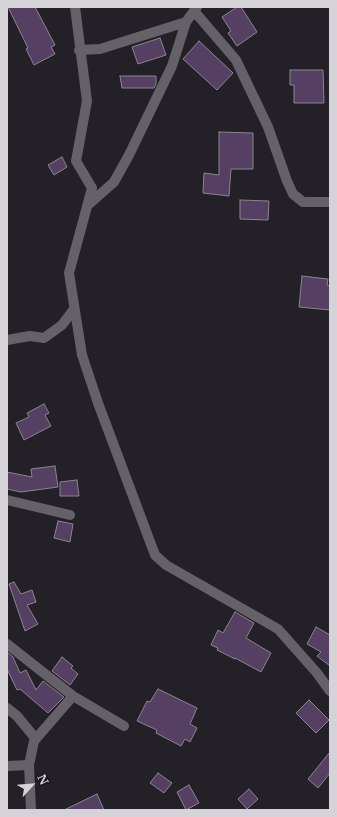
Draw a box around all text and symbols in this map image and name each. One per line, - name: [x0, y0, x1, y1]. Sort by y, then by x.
- north arrow: [12, 765, 52, 805]
- text: N: [34, 772, 51, 787]

